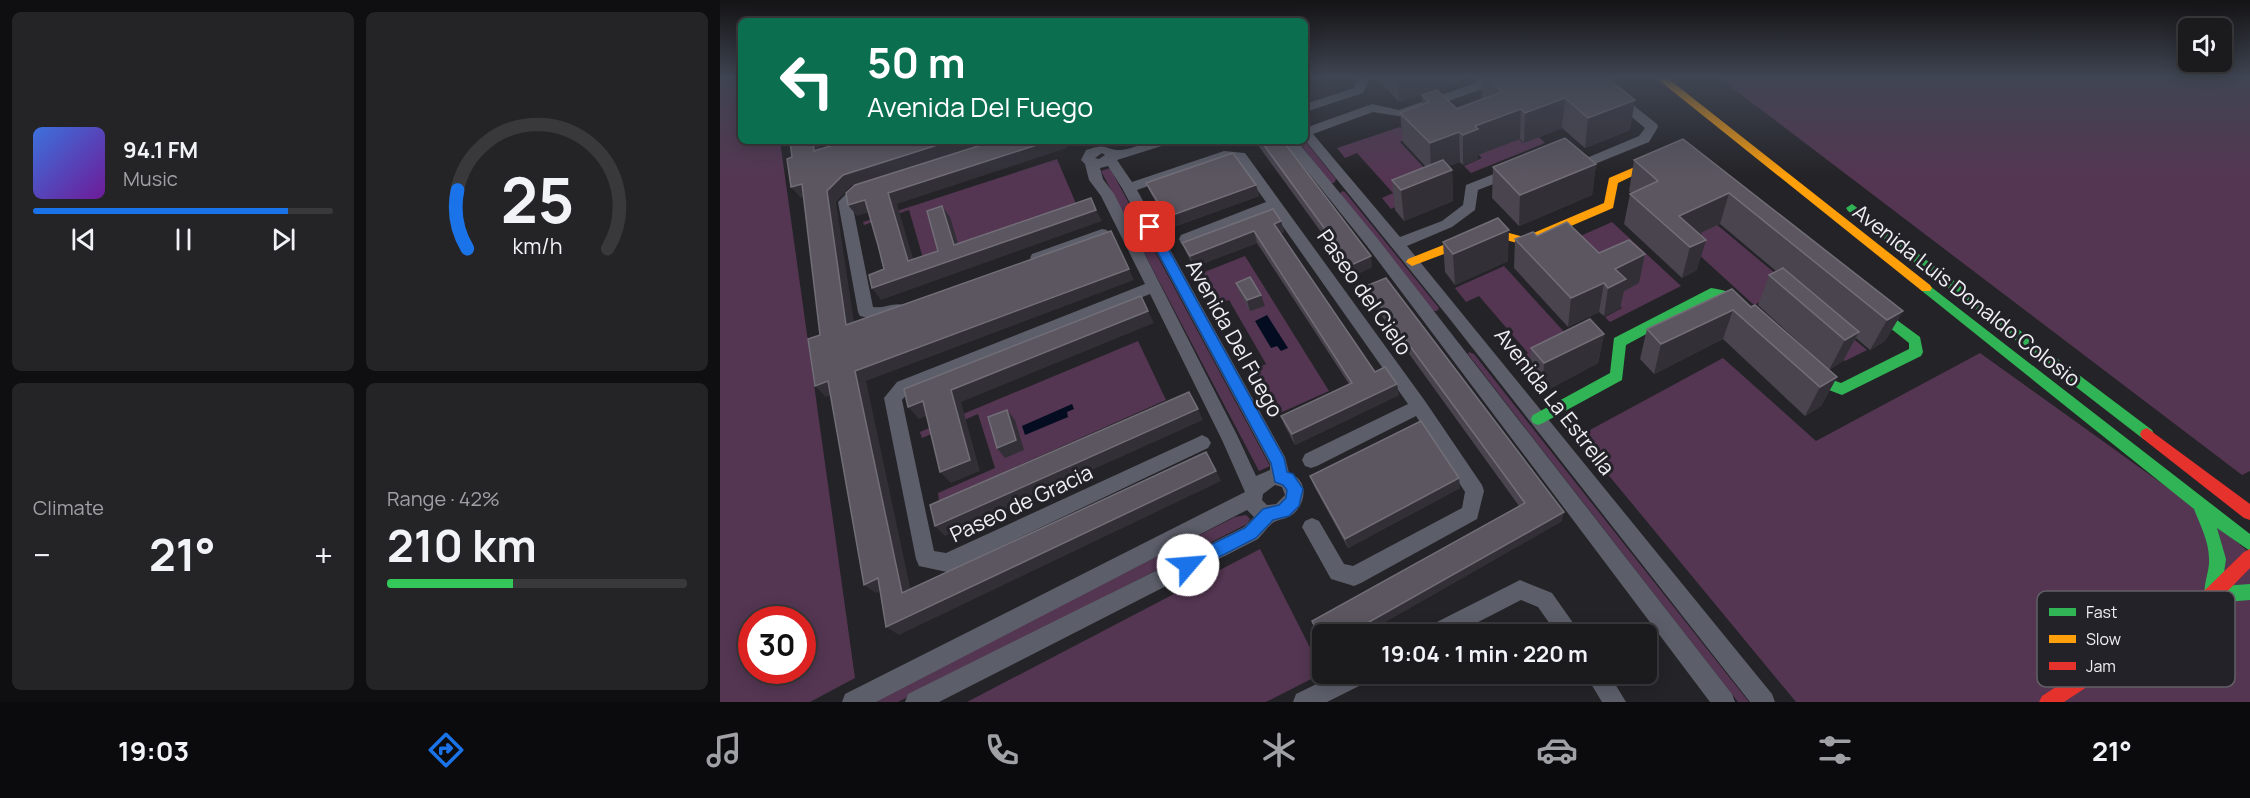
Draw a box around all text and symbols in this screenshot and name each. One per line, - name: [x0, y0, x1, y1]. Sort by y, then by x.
- map controls: [2178, 18, 2232, 72]
- button: sound: [2178, 18, 2232, 72]
- text: 50 m: [867, 33, 965, 91]
- icon: left: [768, 42, 846, 120]
- text: Avenida Del Fuego: [867, 88, 1093, 125]
- text: 94.1 FM: [123, 135, 198, 165]
- text: 25: [500, 156, 574, 242]
- text: Music: [123, 165, 178, 192]
- street label: Avenida Luis Donaldo Colosio: [1848, 197, 2086, 393]
- pin: [1124, 201, 1175, 252]
- icon: arrive: [1133, 210, 1166, 243]
- icon: previous: [67, 223, 100, 256]
- icon: pause: [167, 223, 200, 256]
- icon: next: [267, 223, 300, 256]
- street label: Paseo del Cielo: [1311, 224, 1419, 360]
- text: km/h: [512, 231, 562, 260]
- street label: Avenida Del Fuego: [1180, 254, 1290, 422]
- street label: Avenida La Estrella: [1489, 322, 1621, 480]
- street label: Paseo de Gracia: [945, 458, 1097, 548]
- text: Range · 42%: [387, 485, 500, 512]
- text: Climate: [33, 494, 104, 521]
- text: 210 km: [387, 514, 537, 576]
- text: 21°: [149, 523, 216, 585]
- text: −: [33, 532, 51, 577]
- text: +: [314, 532, 333, 577]
- position arrow: [1156, 533, 1220, 597]
- legend: [2037, 591, 2235, 687]
- text: Fast: [2086, 601, 2117, 623]
- speed limit sign: 30: [738, 606, 816, 684]
- text: Slow: [2086, 628, 2121, 650]
- text: 19:04 · 1 min · 220 m: [1381, 639, 1588, 669]
- text: Jam: [2086, 655, 2116, 677]
- icon: directions: [425, 729, 467, 771]
- icon: music: [703, 729, 745, 771]
- icon: phone: [981, 729, 1023, 771]
- icon: climate: [1258, 729, 1300, 771]
- icon: car: [1536, 729, 1578, 771]
- icon: filters: [1814, 729, 1856, 771]
- text: 19:03: [118, 732, 189, 769]
- text: 21°: [2092, 732, 2132, 769]

